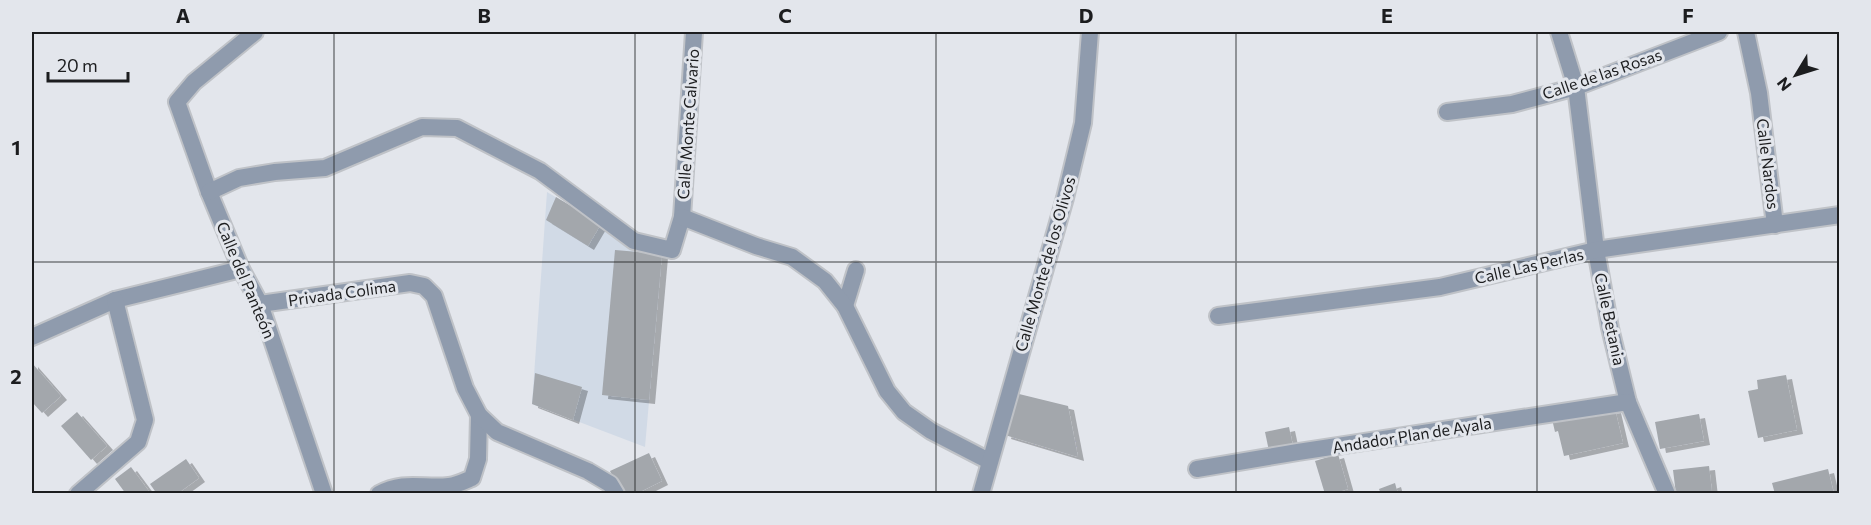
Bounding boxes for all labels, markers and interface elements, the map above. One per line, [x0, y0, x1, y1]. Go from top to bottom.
text: A [176, 3, 190, 27]
text: B [477, 3, 491, 27]
text: C [778, 3, 792, 27]
text: D [1079, 3, 1093, 27]
text: E [1381, 3, 1393, 27]
text: F [1682, 3, 1694, 27]
street label: Calle de las Rosas [1540, 44, 1664, 103]
scale bar [48, 45, 128, 83]
north arrow [1766, 45, 1826, 105]
street label: Calle Monte Calvario [673, 48, 702, 200]
text: 20 m [57, 54, 98, 76]
text: N [1773, 74, 1795, 95]
street label: Calle Nardos [1753, 117, 1783, 210]
text: 1 [11, 135, 21, 159]
street label: Calle Monte de los Olivos [1010, 174, 1079, 354]
street label: Calle del Panteón [213, 219, 280, 341]
street label: Calle Las Perlas [1473, 244, 1585, 287]
street label: Calle Betania [1591, 271, 1630, 367]
street label: Privada Colima [287, 276, 397, 309]
text: 2 [10, 364, 22, 388]
street label: Andador Plan de Ayala [1331, 413, 1493, 456]

